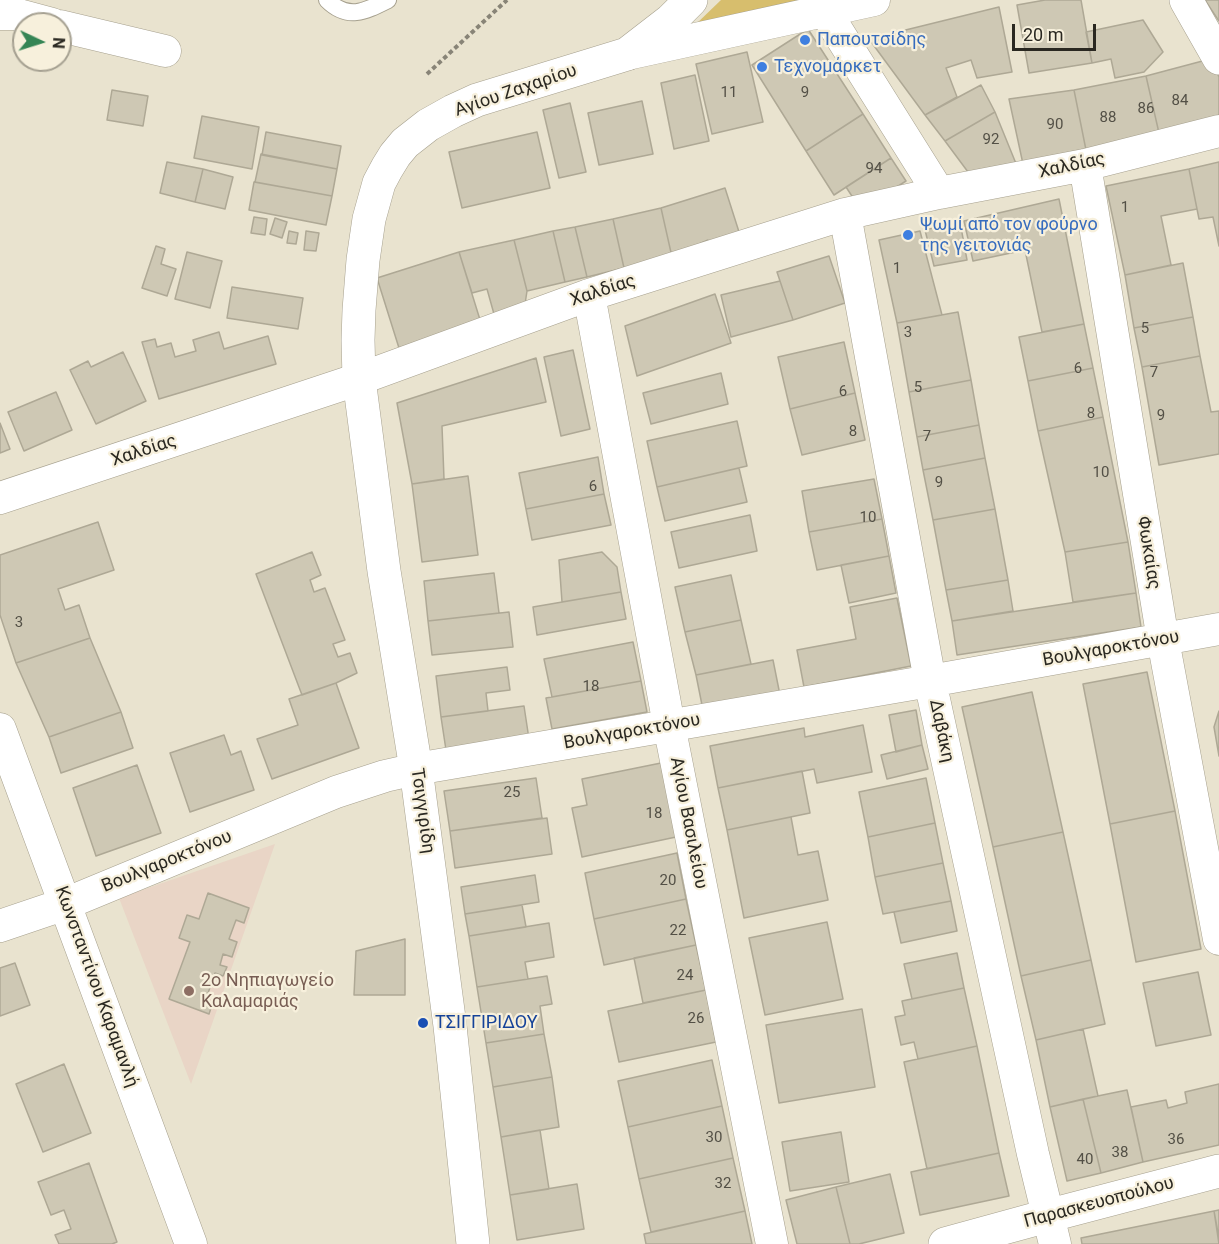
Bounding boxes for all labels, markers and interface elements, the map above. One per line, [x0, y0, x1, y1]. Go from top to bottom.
north arrow [12, 12, 72, 72]
scale bar [1015, 12, 1099, 50]
text: 20 m [1023, 24, 1063, 45]
place label: Παπουτσίδης [817, 29, 926, 51]
marker: Παπουτσίδης [798, 33, 812, 47]
text: N [49, 37, 68, 49]
place label: Τεχνομάρκετ [774, 56, 882, 78]
street label: Αγίου Ζαχαρίου [452, 60, 580, 122]
marker: Τεχνομάρκετ [755, 60, 769, 74]
house number: 11 [721, 84, 737, 102]
house number: 9 [801, 84, 809, 102]
house number: 84 [1172, 92, 1188, 110]
house number: 86 [1138, 100, 1154, 118]
house number: 88 [1100, 109, 1116, 127]
house number: 90 [1047, 116, 1063, 134]
house number: 92 [983, 131, 999, 149]
street label: Χαλδίας [1037, 148, 1107, 184]
house number: 94 [866, 160, 882, 178]
house number: 1 [1121, 199, 1129, 217]
place label: Ψωμί από τον φούρνο της γειτονιάς [920, 214, 1098, 256]
marker: Ψωμί από τον φούρνο της γειτονιάς [901, 228, 915, 242]
house number: 1 [893, 260, 901, 278]
street label: Χαλδίας [568, 270, 638, 312]
house number: 5 [1141, 320, 1149, 338]
house number: 3 [904, 324, 912, 342]
house number: 6 [1074, 360, 1082, 378]
house number: 7 [1150, 364, 1158, 382]
house number: 5 [914, 379, 922, 397]
house number: 6 [839, 383, 847, 401]
house number: 8 [1087, 405, 1095, 423]
house number: 9 [1157, 407, 1165, 425]
house number: 8 [849, 423, 857, 441]
house number: 7 [923, 428, 931, 446]
street label: Χαλδίας [109, 430, 179, 472]
house number: 10 [1093, 464, 1109, 482]
house number: 9 [935, 474, 943, 492]
house number: 6 [589, 478, 597, 496]
house number: 10 [860, 509, 876, 527]
street label: Φωκαίας [1132, 515, 1164, 591]
house number: 3 [15, 614, 23, 632]
street label: Βουλγαροκτόνου [1041, 626, 1181, 672]
house number: 18 [583, 678, 599, 696]
street label: Δαβάκη [924, 697, 958, 765]
street label: Βουλγαροκτόνου [562, 709, 702, 755]
street label: Αγίου Βασιλείου [665, 755, 711, 891]
street label: Τσιγγιρίδη [405, 767, 439, 855]
house number: 25 [504, 784, 520, 802]
house number: 18 [646, 805, 662, 823]
street label: Βουλγαροκτόνου [99, 826, 235, 898]
house number: 20 [660, 872, 676, 890]
street label: Κωνσταντίνου Καραμανλή [50, 884, 142, 1090]
house number: 22 [670, 922, 686, 940]
house number: 24 [677, 967, 693, 985]
place label: 2ο Νηπιαγωγείο Καλαμαριάς [201, 970, 334, 1012]
marker: 2ο Νηπιαγωγείο Καλαμαριάς [182, 984, 196, 998]
house number: 26 [688, 1010, 704, 1028]
place label: ΤΣΙΓΓΙΡΙΔΟΥ [435, 1012, 538, 1034]
marker: ΤΣΙΓΓΙΡΙΔΟΥ [416, 1016, 430, 1030]
house number: 30 [706, 1129, 722, 1147]
house number: 36 [1168, 1131, 1184, 1149]
house number: 38 [1112, 1144, 1128, 1162]
house number: 40 [1077, 1151, 1093, 1169]
street label: Παρασκευοπούλου [1022, 1173, 1176, 1233]
house number: 32 [715, 1175, 731, 1193]

